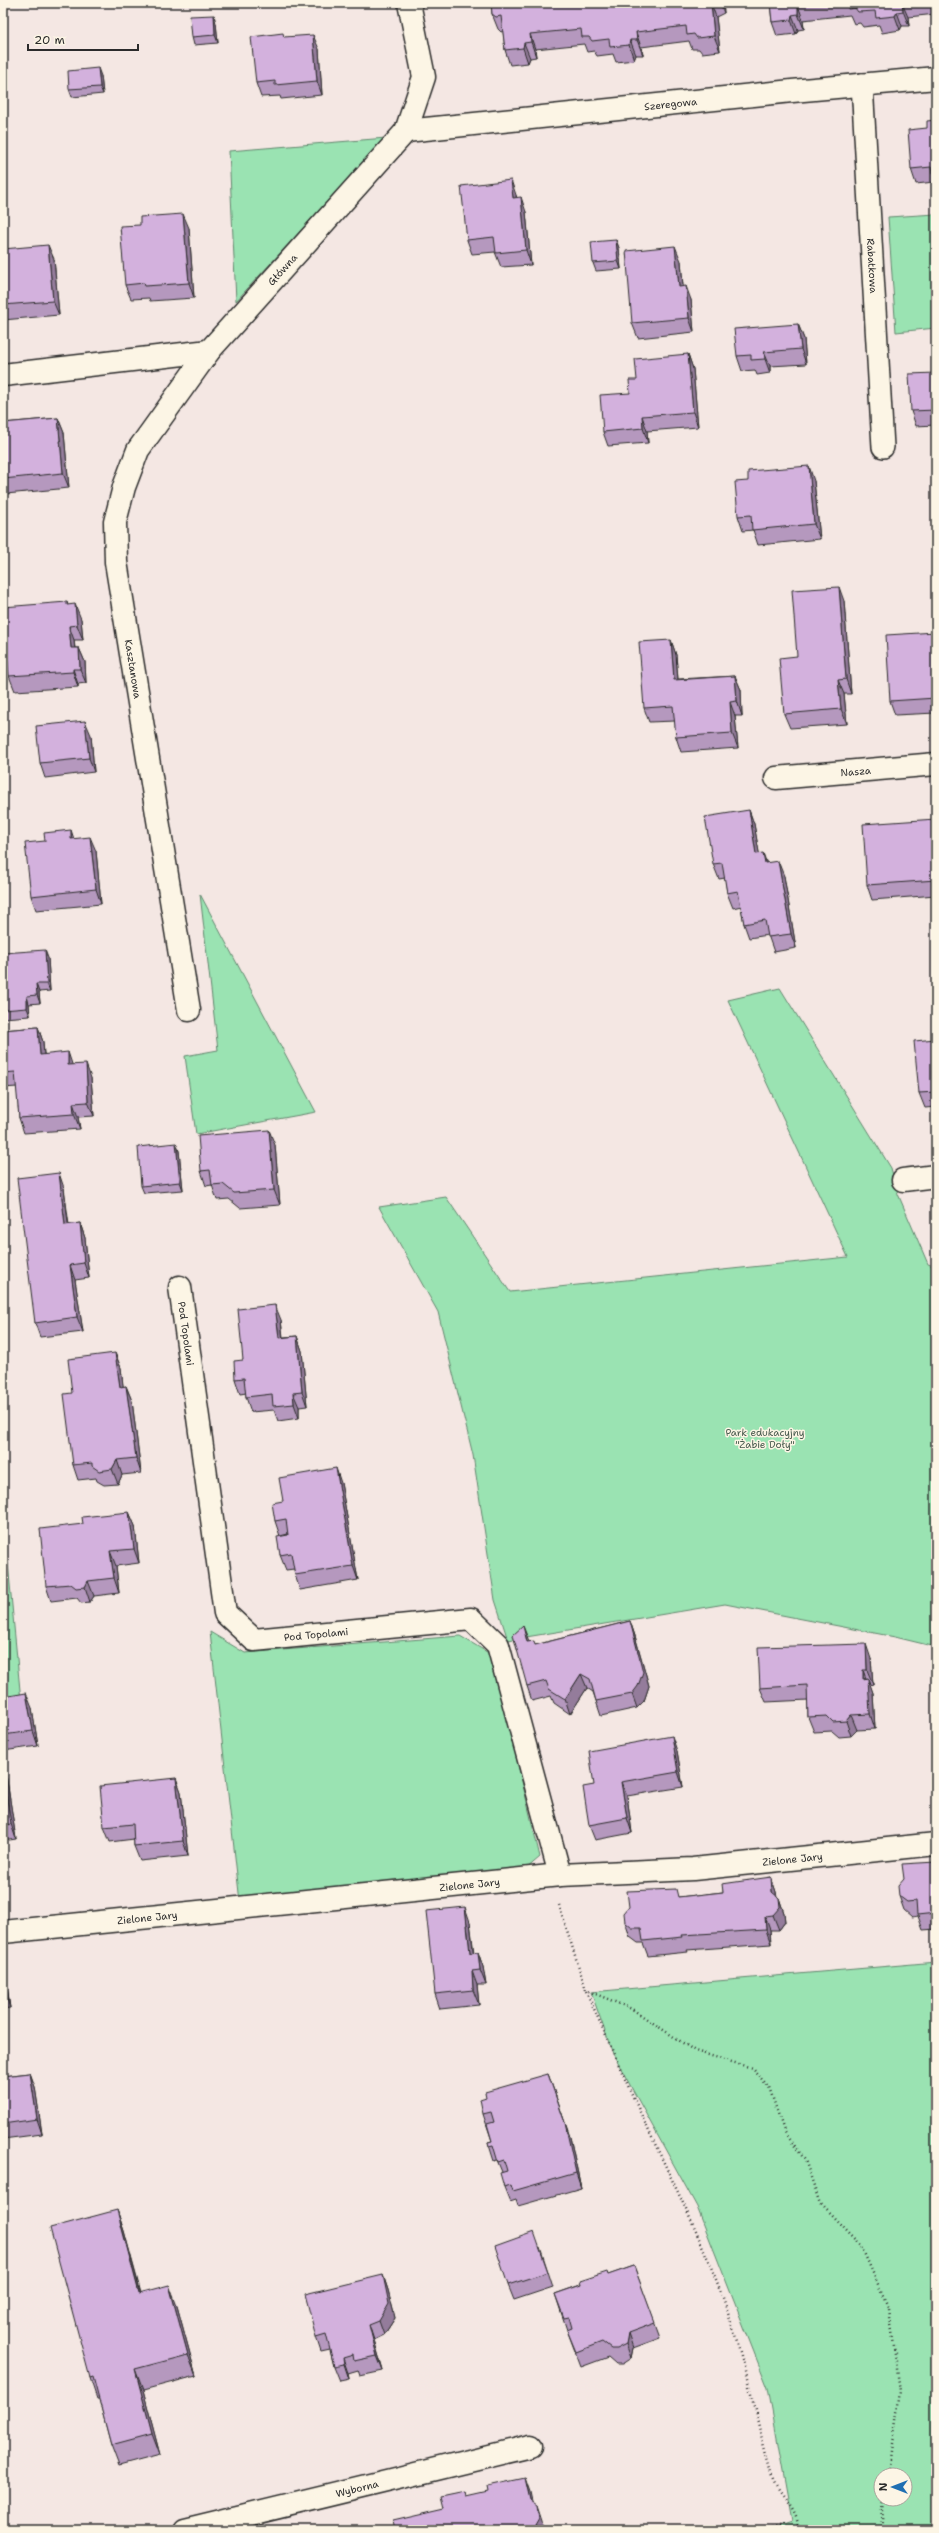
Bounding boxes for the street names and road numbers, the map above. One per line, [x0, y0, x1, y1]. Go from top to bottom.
street label: Szeregowa [644, 94, 698, 113]
street label: Rabatkowa [864, 238, 881, 294]
street label: Główna [264, 250, 300, 288]
street label: Kasztanowa [122, 638, 144, 700]
street label: Nasza [840, 763, 872, 779]
street label: Pod Topolami [176, 1301, 197, 1367]
street label: Pod Topolami [283, 1624, 349, 1644]
street label: Zielone Jary [762, 1849, 823, 1868]
street label: Zielone Jary [439, 1875, 501, 1894]
street label: Zielone Jary [116, 1908, 178, 1927]
street label: Wyborna [334, 2476, 380, 2500]

